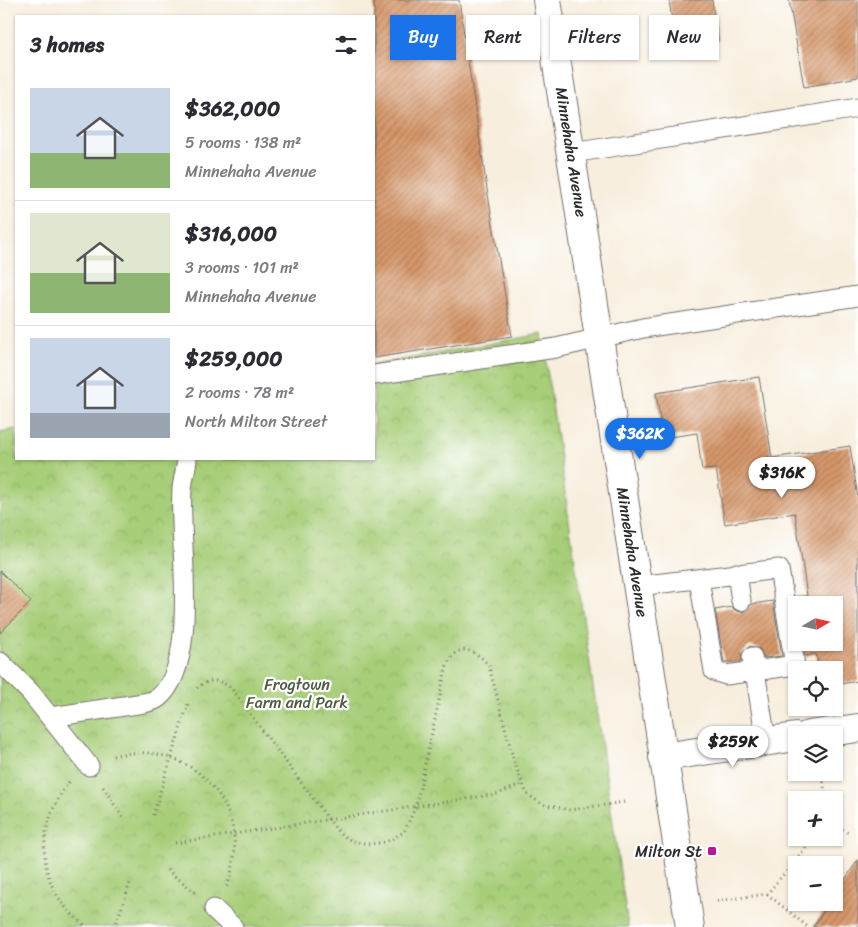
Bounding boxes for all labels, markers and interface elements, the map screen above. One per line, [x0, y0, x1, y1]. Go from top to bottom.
chip: Buy [390, 15, 456, 60]
chip: Rent [466, 15, 540, 60]
chip: Filters [550, 15, 639, 60]
chip: New [649, 15, 719, 60]
text: 3 homes [30, 26, 104, 64]
icon: filters [332, 31, 360, 59]
street label: Minnehaha Avenue [547, 85, 596, 219]
text: $362,000 [185, 90, 280, 128]
icon: home [70, 108, 130, 168]
text: 5 rooms · 138 m² [185, 128, 301, 157]
text: Minnehaha Avenue [185, 157, 317, 186]
text: $316,000 [185, 215, 277, 253]
icon: home [70, 233, 130, 293]
text: 3 rooms · 101 m² [185, 253, 299, 282]
text: Minnehaha Avenue [185, 282, 317, 311]
text: $259,000 [185, 340, 282, 378]
icon: home [70, 358, 130, 418]
text: 2 rooms · 78 m² [185, 378, 294, 407]
text: North Milton Street [185, 407, 327, 436]
pin: $362K [605, 418, 675, 460]
text: $362K [616, 419, 664, 448]
pin: $316K [747, 456, 817, 499]
text: $316K [759, 458, 805, 487]
street label: Minnehaha Avenue [608, 485, 657, 619]
north arrow [788, 596, 842, 651]
map controls [788, 596, 843, 911]
button: locate [788, 661, 843, 716]
park label: Frogtown Farm and Park [246, 670, 348, 717]
pin: $259K [698, 726, 768, 768]
button: layers [788, 726, 843, 781]
text: $259K [708, 727, 758, 756]
button: + [788, 791, 843, 846]
place label: Milton St [635, 837, 702, 866]
marker: Milton St [706, 845, 718, 857]
button: − [788, 856, 843, 911]

